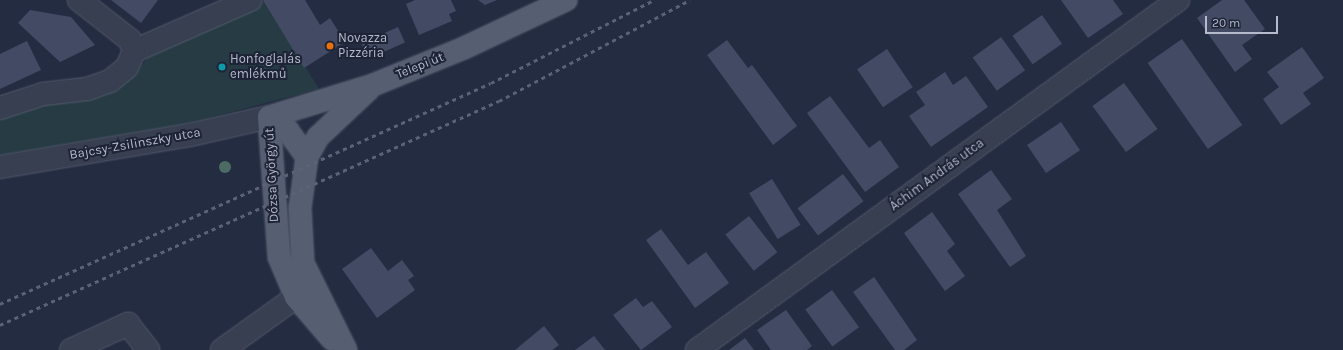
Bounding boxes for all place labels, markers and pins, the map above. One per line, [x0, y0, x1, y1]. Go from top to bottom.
place label: Novazza Pizzéria [338, 31, 387, 62]
marker: Novazza Pizzéria [325, 41, 335, 51]
place label: Honfoglalás emlékmű [230, 52, 301, 83]
marker: Honfoglalás emlékmű [217, 62, 227, 72]

